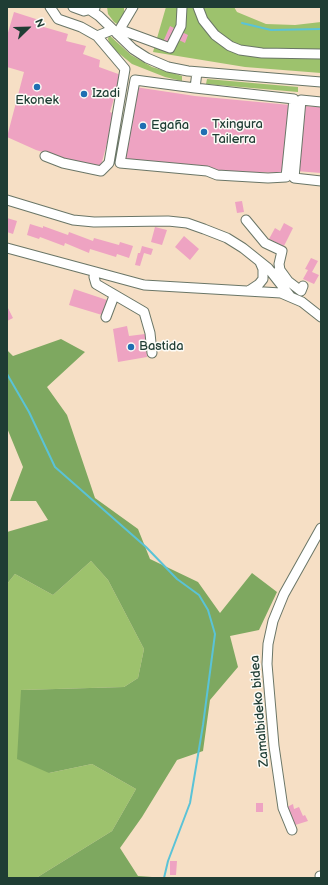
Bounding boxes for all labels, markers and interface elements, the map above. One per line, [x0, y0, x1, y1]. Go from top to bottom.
north arrow [8, 8, 48, 48]
text: N [32, 17, 47, 29]
marker: Ekonek [32, 82, 42, 92]
place label: Izadi [92, 86, 120, 102]
marker: Izadi [79, 89, 89, 99]
place label: Ekonek [15, 93, 59, 109]
place label: Txingura Tailerra [212, 117, 263, 148]
place label: Egaña [151, 118, 189, 134]
marker: Egaña [138, 121, 148, 131]
marker: Txingura Tailerra [199, 127, 209, 137]
place label: Bastida [139, 339, 184, 355]
marker: Bastida [126, 342, 136, 352]
street label: Zamalbideko bidea [247, 655, 273, 767]

